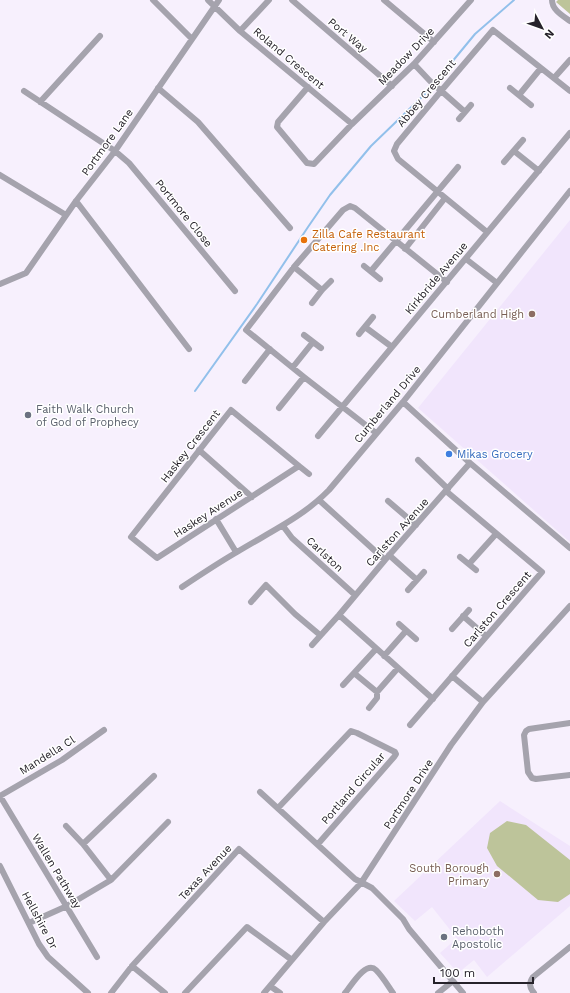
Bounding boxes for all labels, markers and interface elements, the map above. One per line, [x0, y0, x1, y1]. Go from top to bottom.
north arrow [522, 8, 562, 48]
street label: Port Way [325, 15, 370, 56]
street label: Roland Crescent [251, 25, 327, 92]
street label: Meadow Drive [376, 25, 437, 88]
text: N [542, 27, 557, 42]
street label: Abbey Crescent [394, 57, 459, 130]
street label: Portmore Lane [79, 106, 136, 178]
street label: Portmore Close [152, 177, 215, 250]
place label: Zilla Cafe Restaurant Catering .Inc [312, 228, 425, 254]
marker: Zilla Cafe Restaurant Catering .Inc [299, 235, 309, 245]
street label: Kirkbride Avenue [402, 239, 470, 317]
place label: Cumberland High [431, 308, 524, 321]
marker: Cumberland High [527, 309, 537, 319]
street label: Cumberland Drive [351, 363, 424, 446]
place label: Faith Walk Church of God of Prophecy [36, 403, 139, 429]
street label: Haskey Crescent [158, 407, 223, 485]
marker: Faith Walk Church of God of Prophecy [23, 410, 33, 420]
place label: Mikas Grocery [457, 448, 533, 461]
marker: Mikas Grocery [444, 449, 454, 459]
street label: Haskey Avenue [171, 486, 245, 541]
street label: Carlston Avenue [363, 495, 432, 569]
street label: Carlston [304, 534, 346, 575]
street label: Carlston Crescent [461, 568, 534, 650]
street label: Mandella Cl [17, 733, 78, 778]
street label: Portland Circular [319, 749, 388, 827]
street label: Portmore Drive [381, 757, 436, 832]
street label: Wallen Pathway [29, 832, 84, 911]
street label: Texas Avenue [176, 842, 235, 903]
place label: South Borough Primary [409, 862, 489, 888]
marker: South Borough Primary [492, 869, 502, 879]
street label: Hellshire Dr [19, 889, 60, 952]
place label: Rehoboth Apostolic [452, 925, 504, 951]
marker: Rehoboth Apostolic [439, 932, 449, 942]
scale bar [434, 959, 533, 985]
text: 100 m [440, 966, 475, 980]

